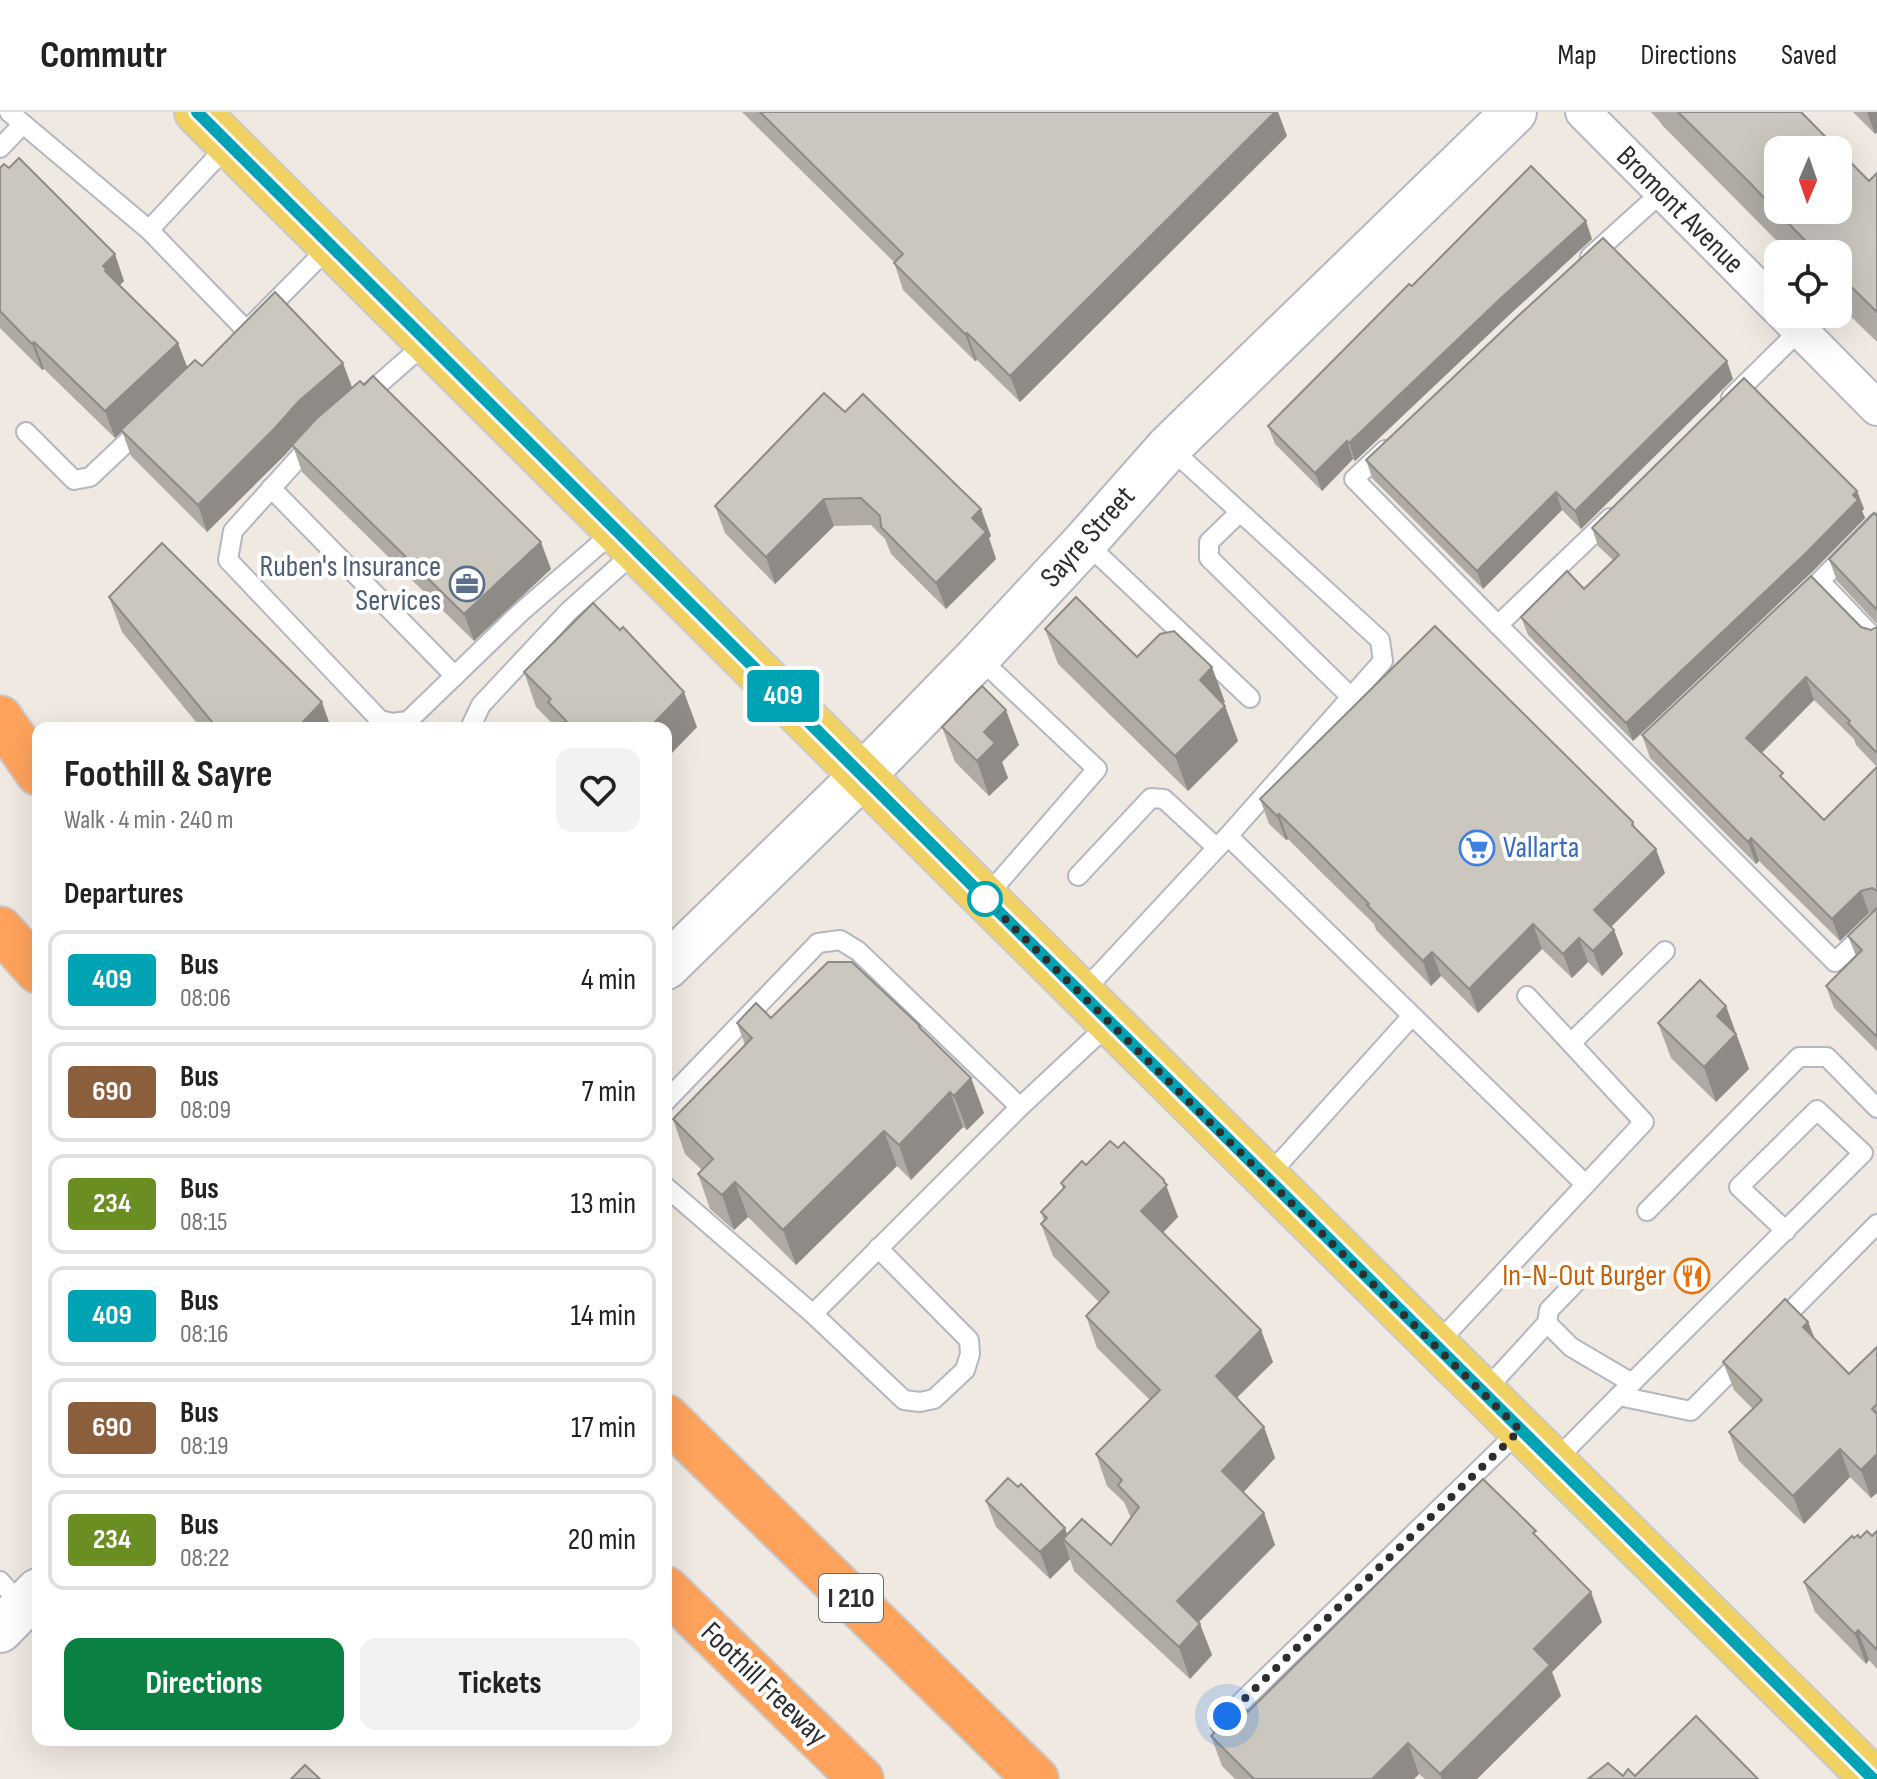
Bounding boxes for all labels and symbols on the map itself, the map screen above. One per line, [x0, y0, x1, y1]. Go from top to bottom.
north arrow [1764, 136, 1852, 224]
street label: Bromont Avenue [1609, 139, 1751, 281]
street label: Sayre Street [1033, 479, 1143, 595]
place label: Ruben's Insurance Services [259, 549, 441, 619]
office icon: Ruben's Insurance Services [448, 565, 486, 603]
line badge: 409 [737, 670, 829, 722]
supermarket icon: Vallarta [1458, 829, 1496, 867]
place label: Vallarta [1503, 830, 1579, 866]
unlabelled marker [968, 882, 1002, 916]
restaurant icon: In-N-Out Burger [1673, 1257, 1711, 1295]
place label: In-N-Out Burger [1502, 1258, 1666, 1294]
road number: I 210 [819, 1574, 883, 1622]
street label: Foothill Freeway [693, 1615, 835, 1754]
your location [1207, 1696, 1247, 1736]

